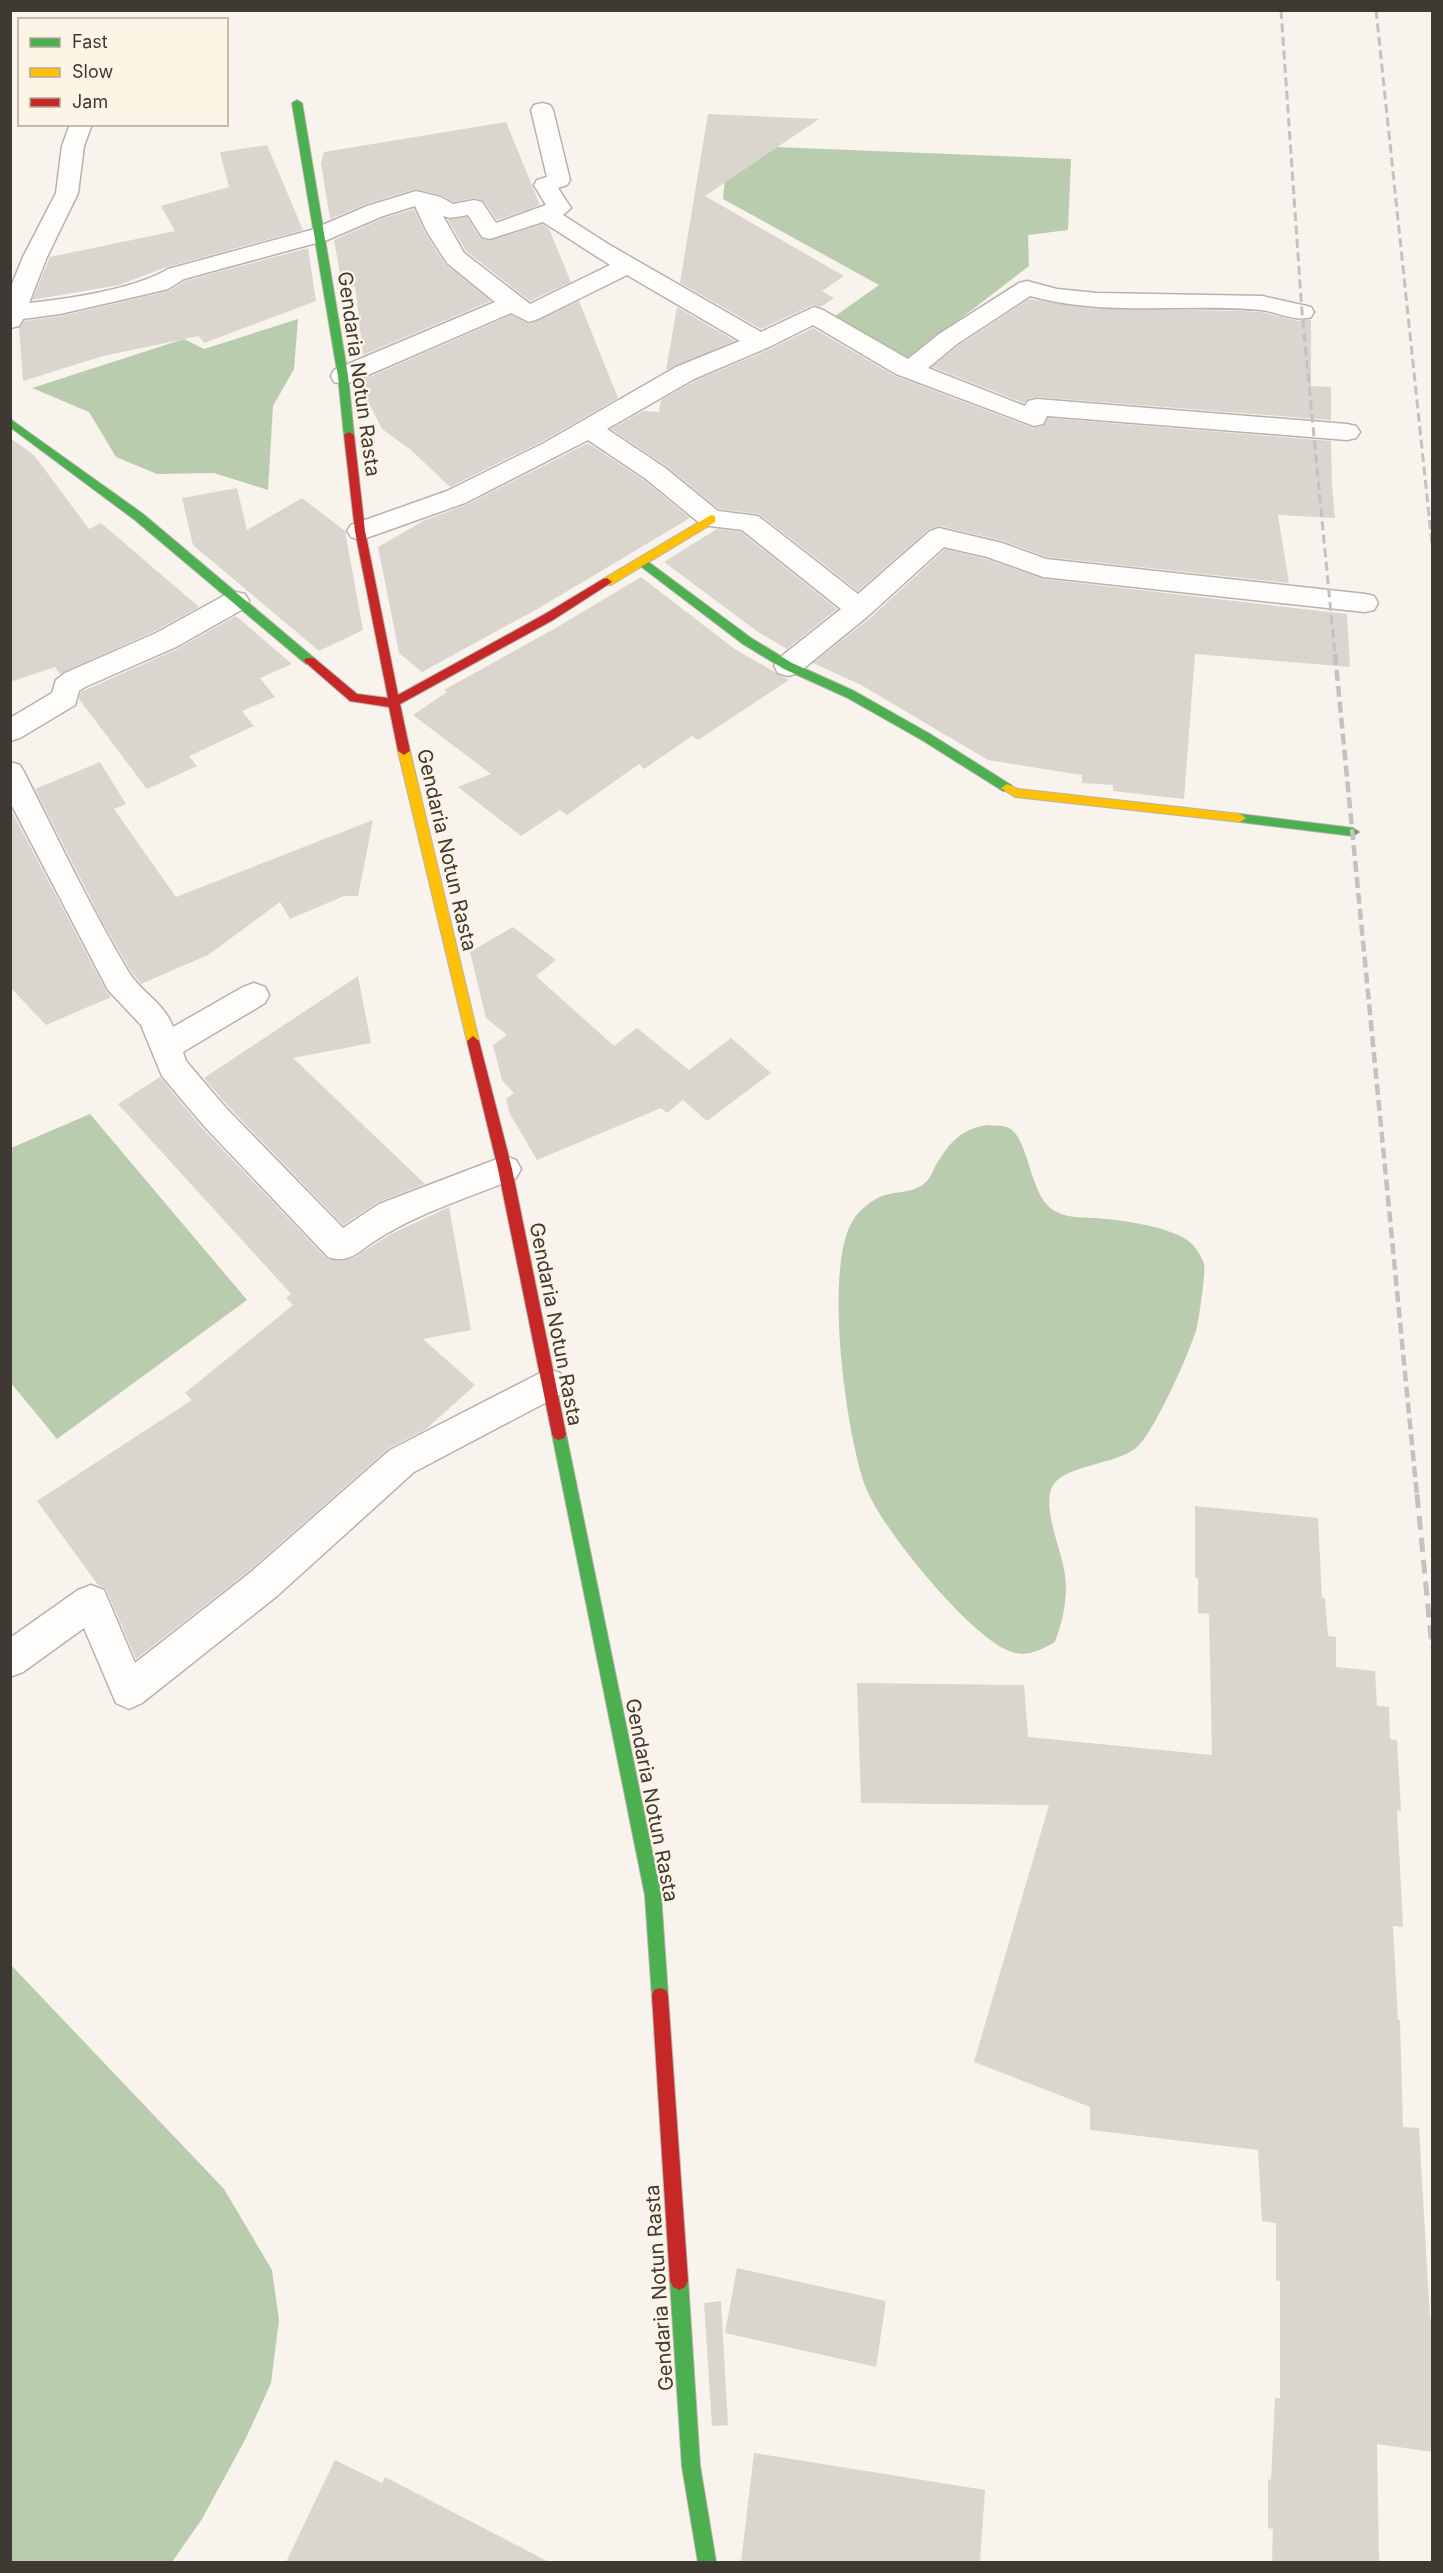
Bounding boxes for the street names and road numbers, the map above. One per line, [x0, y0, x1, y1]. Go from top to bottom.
street label: Gendaria Notun Rasta [333, 270, 385, 478]
street label: Gendaria Notun Rasta [412, 747, 482, 953]
street label: Gendaria Notun Rasta [524, 1220, 588, 1428]
street label: Gendaria Notun Rasta [620, 1696, 684, 1904]
street label: Gendaria Notun Rasta [640, 2184, 678, 2392]

